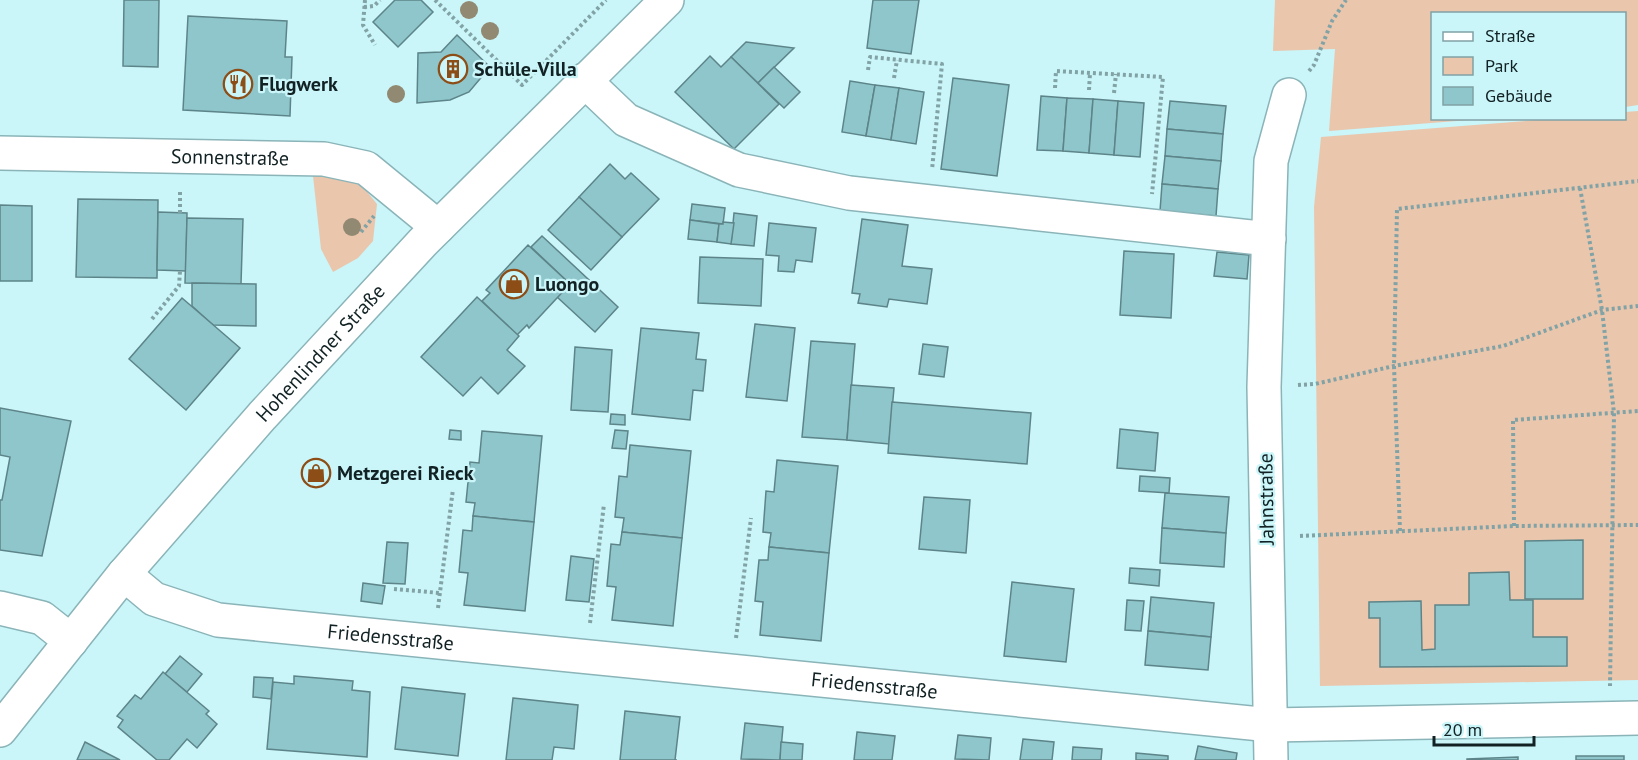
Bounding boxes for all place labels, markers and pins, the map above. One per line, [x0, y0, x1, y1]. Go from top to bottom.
building icon: Schüle-Villa [437, 53, 469, 85]
place label: Schüle-Villa [474, 56, 577, 82]
restaurant icon: Flugwerk [222, 68, 254, 100]
place label: Flugwerk [259, 71, 338, 97]
shop icon: Luongo [498, 268, 530, 300]
place label: Luongo [535, 271, 599, 297]
shop icon: Metzgerei Rieck [300, 457, 332, 489]
place label: Metzgerei Rieck [337, 460, 474, 486]

